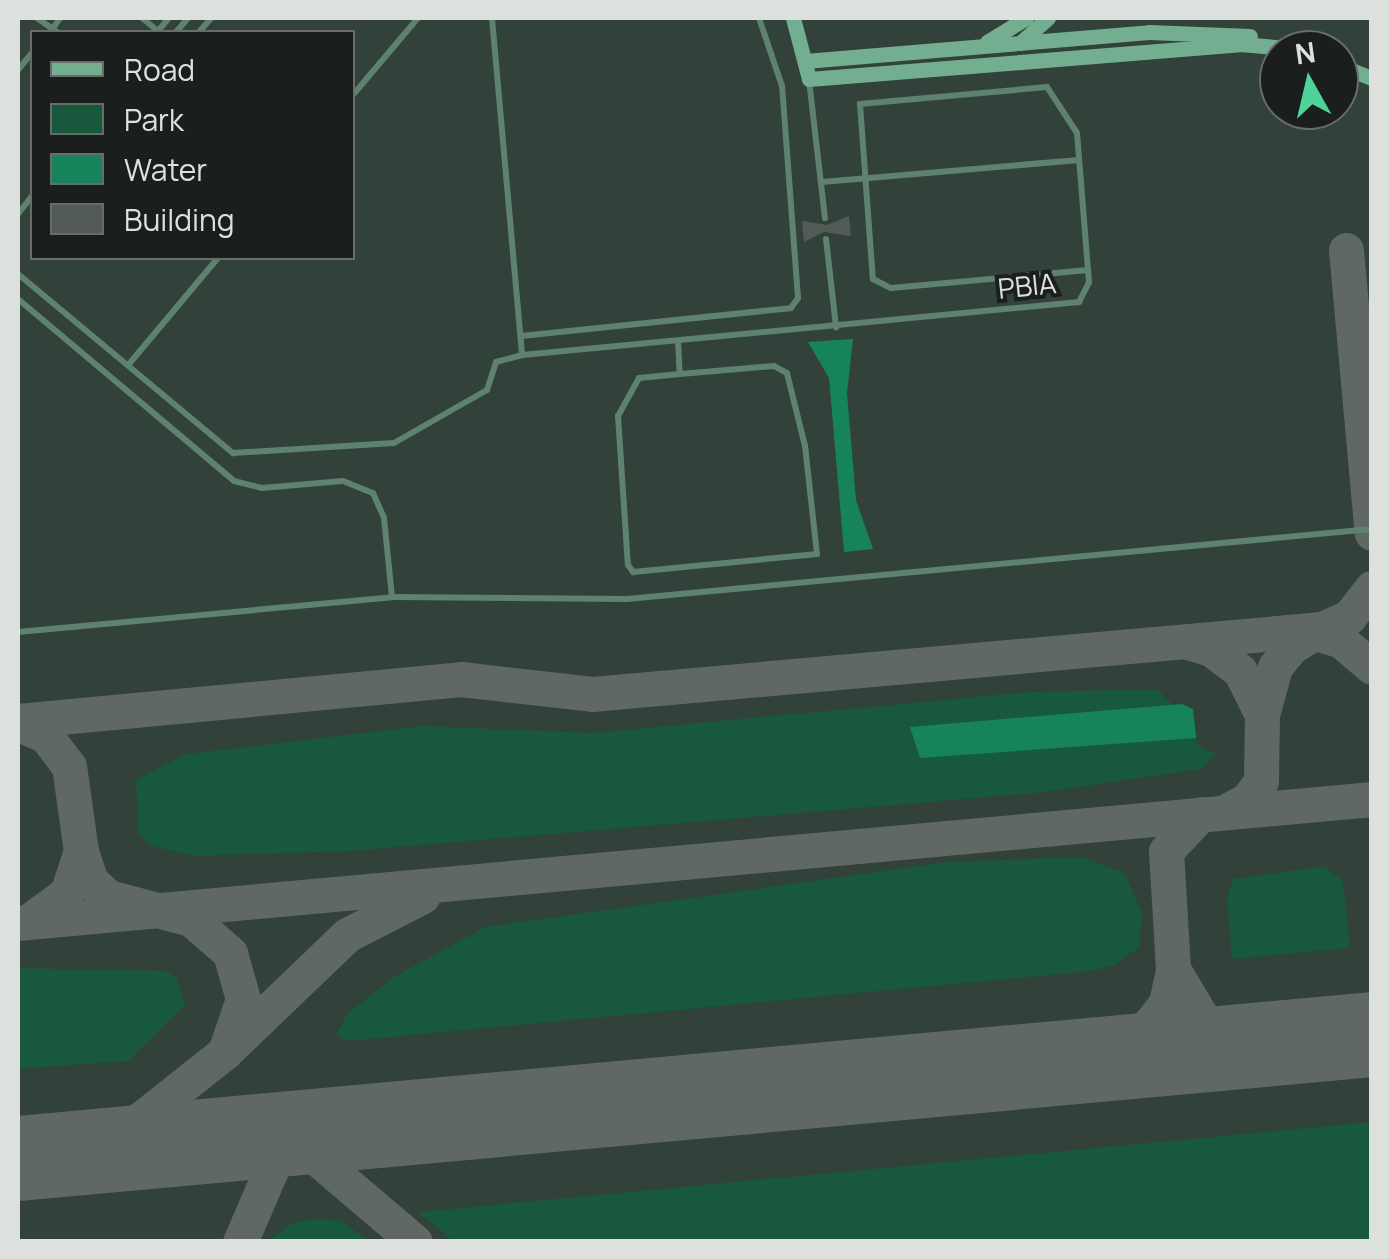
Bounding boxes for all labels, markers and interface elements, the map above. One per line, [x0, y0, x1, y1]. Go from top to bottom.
legend [30, 30, 355, 260]
north arrow [1259, 30, 1359, 130]
text: N [1292, 32, 1318, 72]
text: Road [124, 49, 195, 90]
text: Park [124, 99, 184, 140]
text: Water [124, 149, 207, 190]
text: Building [124, 199, 235, 240]
street label: PBIA [996, 265, 1058, 305]

